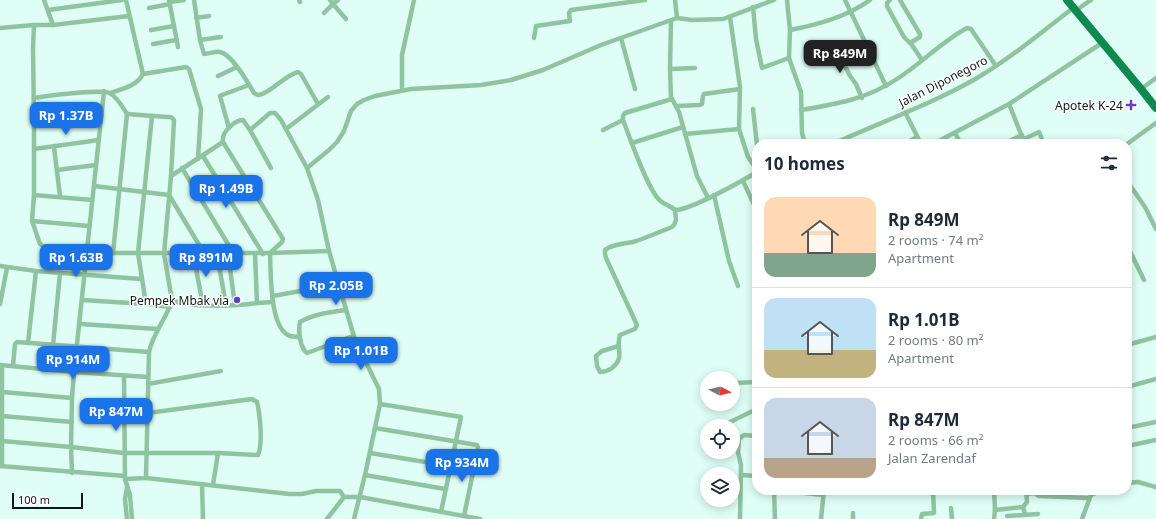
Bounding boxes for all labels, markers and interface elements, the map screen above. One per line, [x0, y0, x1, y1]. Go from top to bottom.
pin: Rp 849M [803, 40, 877, 74]
text: Rp 849M [813, 44, 867, 62]
street label: Jalan Diponegoro [895, 51, 990, 111]
place label: Apotek K-24 [1055, 97, 1123, 114]
marker: Apotek K-24 [1126, 100, 1136, 110]
pin: Rp 1.37B [25, 102, 107, 136]
text: Rp 1.37B [39, 106, 93, 124]
text: 10 homes [764, 152, 845, 175]
icon: filters [1098, 152, 1120, 174]
pin: Rp 1.49B [185, 175, 267, 209]
text: Rp 1.49B [199, 179, 253, 197]
text: Rp 849M [888, 208, 960, 231]
icon: home [796, 213, 844, 261]
text: 2 rooms · 74 m² [888, 231, 983, 249]
pin: Rp 1.63B [35, 244, 117, 278]
pin: Rp 891M [169, 244, 243, 278]
text: Rp 1.63B [49, 248, 103, 266]
text: Rp 891M [179, 248, 233, 266]
text: Apartment [888, 249, 954, 267]
pin: Rp 2.05B [295, 272, 377, 306]
text: Rp 2.05B [309, 276, 363, 294]
place label: Pempek Mbak via [130, 292, 229, 309]
marker: Pempek Mbak via [232, 295, 242, 305]
text: Rp 1.01B [888, 308, 960, 331]
icon: home [796, 314, 844, 362]
text: 2 rooms · 80 m² [888, 331, 983, 349]
pin: Rp 1.01B [320, 337, 402, 371]
text: Rp 1.01B [334, 341, 388, 359]
pin: Rp 914M [36, 346, 110, 380]
text: Apartment [888, 349, 954, 367]
text: Rp 914M [46, 350, 100, 368]
north arrow [700, 371, 740, 411]
map controls [700, 371, 740, 507]
pin: Rp 847M [79, 398, 153, 432]
text: Rp 847M [89, 402, 143, 420]
text: Rp 847M [888, 408, 960, 431]
icon: home [796, 414, 844, 462]
button: locate [700, 419, 740, 459]
text: 2 rooms · 66 m² [888, 431, 983, 449]
pin: Rp 934M [425, 449, 499, 483]
text: Jalan Zarendaf [888, 449, 976, 467]
text: Rp 934M [435, 453, 489, 471]
button: layers [700, 467, 740, 507]
scale bar [12, 491, 83, 510]
text: 100 m [18, 492, 50, 507]

